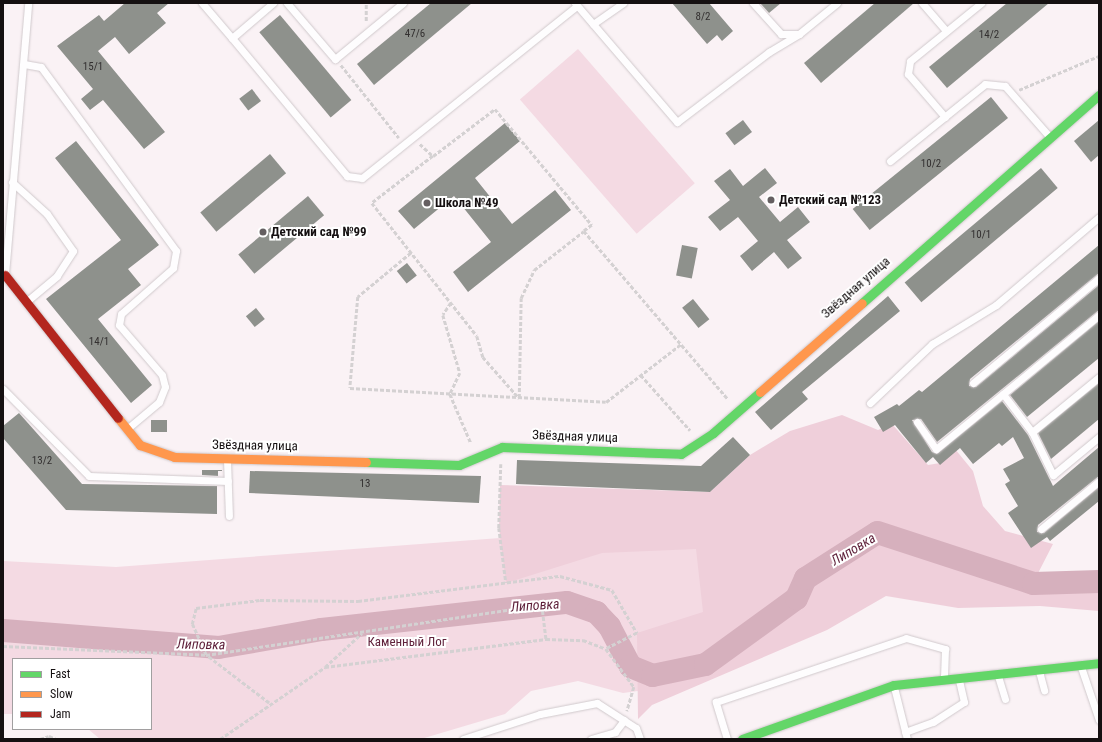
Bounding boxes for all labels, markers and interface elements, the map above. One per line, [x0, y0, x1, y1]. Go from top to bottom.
house number: 8/2 [696, 10, 710, 24]
house number: 47/6 [405, 27, 425, 41]
house number: 14/2 [979, 28, 999, 42]
house number: 15/1 [83, 60, 103, 74]
house number: 10/2 [921, 157, 941, 171]
place label: Детский сад №123 [779, 192, 881, 208]
place label: Школа №49 [435, 195, 498, 211]
marker: Детский сад №123 [766, 195, 776, 205]
marker: Школа №49 [422, 198, 432, 208]
place label: Детский сад №99 [271, 224, 367, 240]
marker: Детский сад №99 [258, 227, 268, 237]
house number: 10/1 [971, 228, 991, 242]
street label: Звёздная улица [819, 254, 893, 322]
house number: 14/1 [89, 335, 109, 349]
street label: Звёздная улица [532, 428, 618, 446]
street label: Звёздная улица [212, 437, 298, 455]
house number: 13/2 [32, 454, 52, 468]
house number: 13 [360, 477, 370, 491]
water label: Липовка [828, 529, 878, 569]
water label: Липовка [510, 595, 560, 615]
park label: Каменный Лог [367, 634, 447, 650]
water label: Липовка [176, 635, 226, 653]
legend [12, 658, 152, 730]
text: Fast [50, 667, 70, 681]
text: Slow [50, 687, 73, 701]
text: Jam [50, 707, 71, 721]

